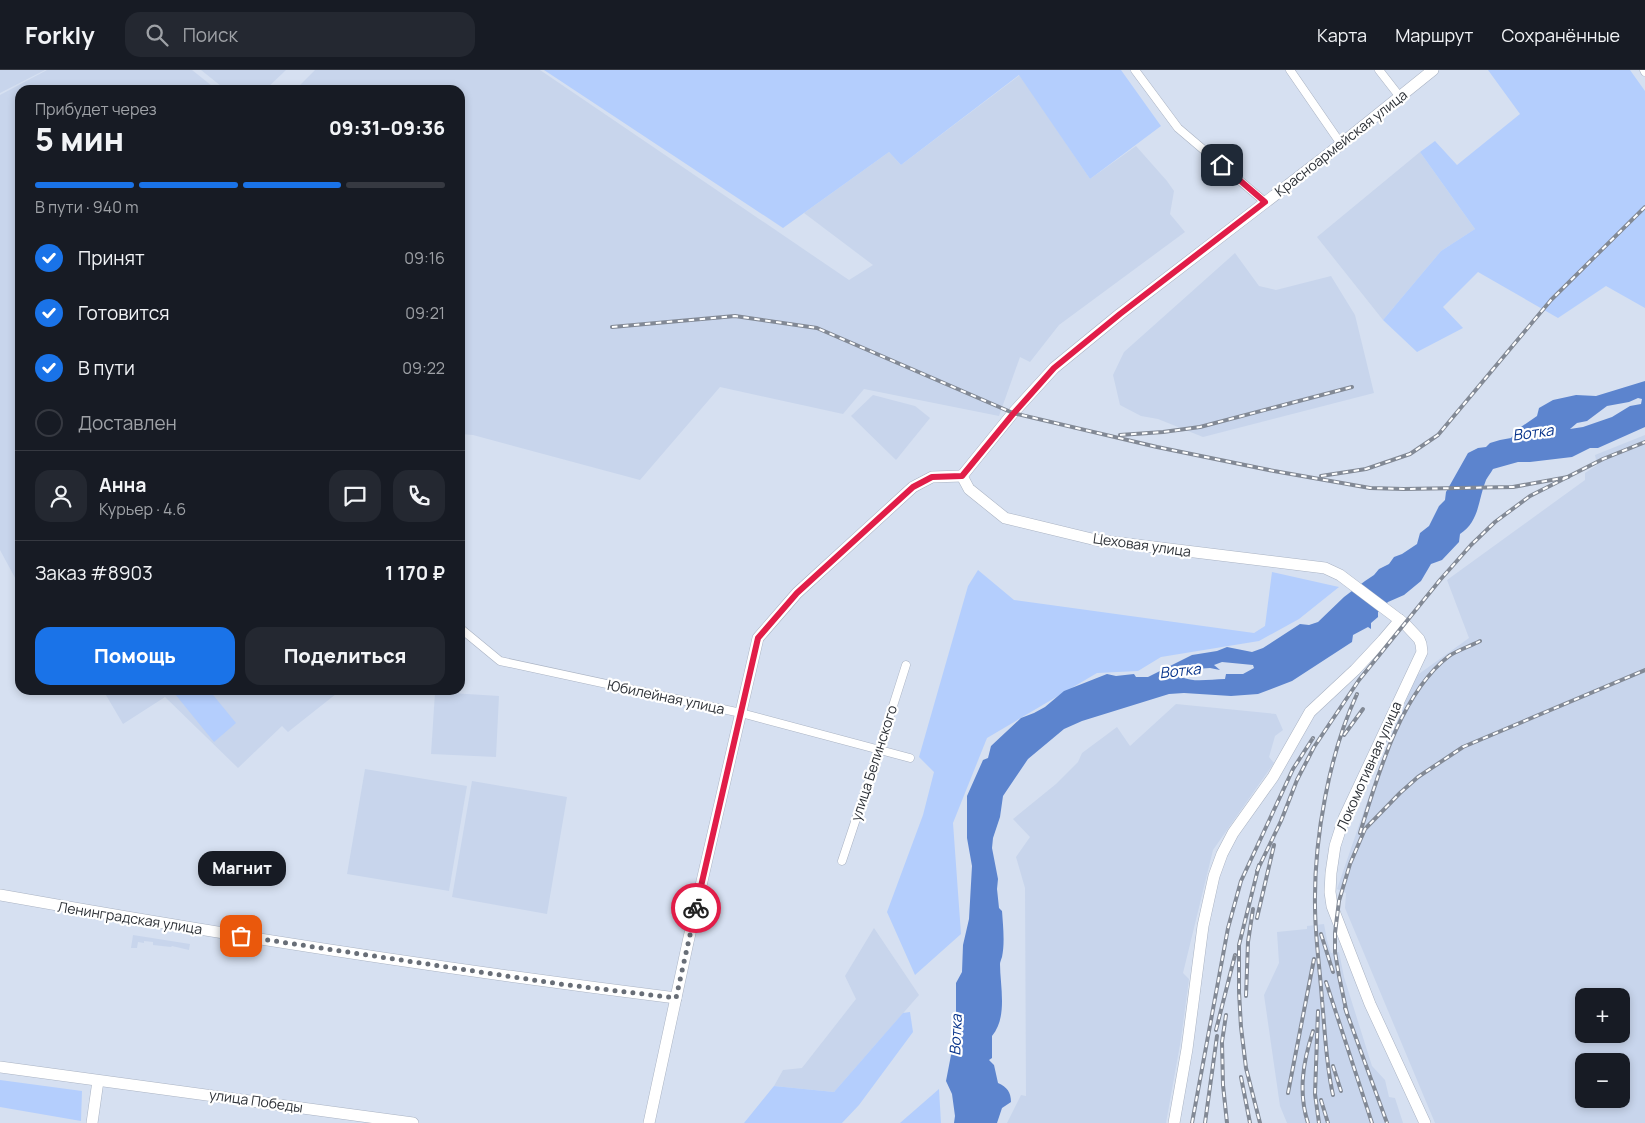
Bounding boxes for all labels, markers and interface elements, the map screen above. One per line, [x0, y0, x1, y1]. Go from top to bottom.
search box [125, 12, 475, 57]
text: Forkly [25, 18, 95, 51]
icon: search [143, 21, 171, 49]
text: Поиск [183, 22, 238, 48]
text: Карта [1317, 23, 1367, 47]
text: Маршрут [1395, 23, 1473, 47]
text: Сохранённые [1501, 23, 1620, 47]
street label: Красноармейская улица [1271, 85, 1411, 200]
text: Прибудет через [35, 98, 157, 120]
text: 09:31–09:36 [329, 115, 445, 141]
text: 5 мин [35, 117, 124, 161]
pin [1201, 144, 1243, 186]
icon: home [1208, 151, 1236, 179]
text: В пути · 940 m [35, 196, 139, 218]
icon: check [35, 244, 63, 272]
text: Принят [78, 245, 145, 271]
text: 09:16 [404, 247, 445, 269]
icon: check [35, 299, 63, 327]
text: Готовится [78, 300, 170, 326]
text: 09:21 [405, 302, 445, 324]
icon: check [35, 354, 63, 382]
text: В пути [78, 355, 135, 381]
text: 09:22 [402, 357, 445, 379]
text: Доставлен [78, 410, 177, 436]
water label: Вотка [1511, 419, 1555, 446]
button: person [35, 470, 87, 522]
button: chat [329, 470, 381, 522]
button: phone [393, 470, 445, 522]
text: Анна [99, 472, 146, 498]
text: Курьер · 4.6 [99, 498, 186, 520]
street label: Цеховая улица [1092, 528, 1192, 561]
text: Заказ #8903 [35, 560, 153, 586]
text: 1 170 ₽ [385, 560, 445, 586]
button: Помощь [35, 627, 235, 685]
button: Поделиться [245, 627, 445, 685]
water label: Вотка [1158, 658, 1202, 683]
street label: Юбилейная улица [606, 675, 726, 718]
street label: Локомотивная улица [1331, 698, 1406, 833]
street label: улица Белинского [846, 702, 901, 823]
callout: Магнит [197, 851, 285, 886]
text: Магнит [212, 857, 272, 879]
courier [671, 883, 721, 933]
icon: bike [682, 894, 710, 922]
street label: Ленинградская улица [56, 897, 204, 938]
pin [220, 915, 262, 957]
icon: bag [227, 922, 255, 950]
map controls [1575, 988, 1630, 1108]
button: + [1575, 988, 1630, 1043]
water label: Вотка [944, 1013, 967, 1056]
button: − [1575, 1053, 1630, 1108]
street label: улица Победы [208, 1085, 304, 1116]

